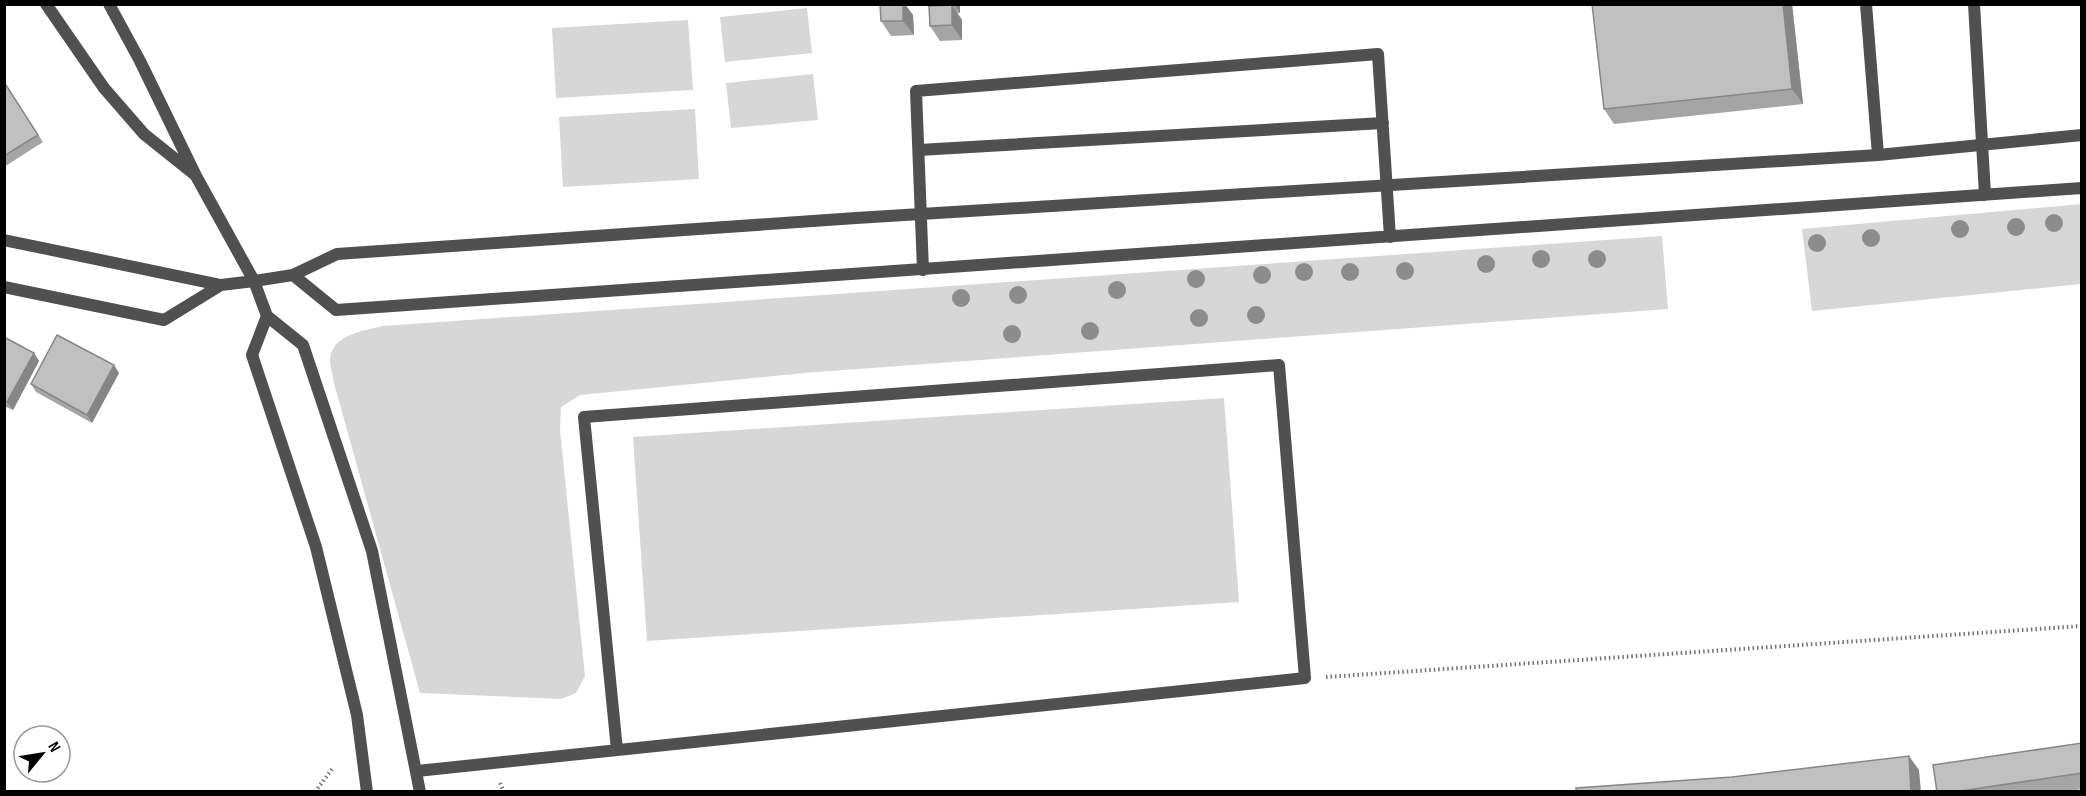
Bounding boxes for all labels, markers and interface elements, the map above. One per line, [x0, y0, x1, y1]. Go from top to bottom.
north arrow [12, 724, 72, 784]
text: N [43, 739, 64, 756]

